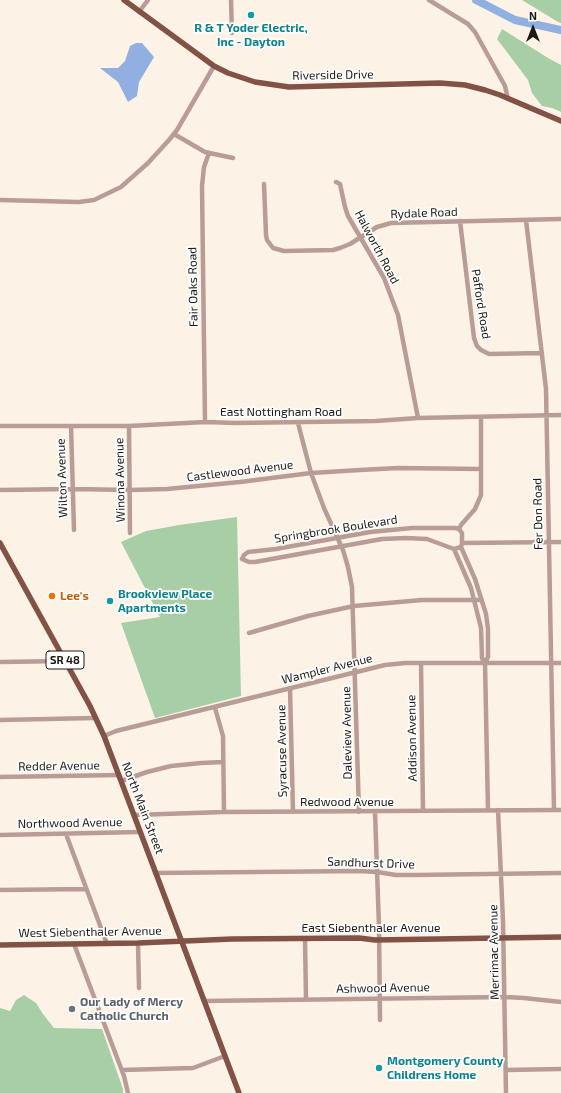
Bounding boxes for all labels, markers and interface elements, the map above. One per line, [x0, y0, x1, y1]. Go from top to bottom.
north arrow [513, 8, 553, 48]
text: N [529, 9, 537, 22]
marker: R & T Yoder Electric, Inc - Dayton [246, 10, 256, 20]
place label: R & T Yoder Electric, Inc - Dayton [194, 21, 308, 49]
street label: Riverside Drive [292, 67, 374, 83]
street label: Rydale Road [390, 205, 458, 221]
street label: Halworth Road [352, 208, 402, 286]
street label: Fair Oaks Road [185, 247, 201, 327]
street label: Pafford Road [468, 268, 494, 340]
street label: East Nottingham Road [220, 405, 342, 419]
street label: Wilton Avenue [53, 438, 71, 518]
street label: Winona Avenue [112, 438, 128, 522]
street label: Castlewood Avenue [186, 457, 294, 485]
street label: Fer Don Road [530, 478, 546, 550]
street label: Springbrook Boulevard [273, 512, 399, 546]
place label: Brookview Place Apartments [118, 587, 212, 615]
place label: Lee's [60, 589, 89, 603]
marker: Lee's [47, 591, 57, 601]
marker: Brookview Place Apartments [105, 596, 115, 606]
road number: SR 48 [46, 651, 84, 669]
street label: Wampler Avenue [280, 651, 374, 687]
street label: Daleview Avenue [339, 686, 355, 780]
street label: Addison Avenue [404, 694, 420, 782]
street label: Syracuse Avenue [274, 705, 290, 797]
street label: Redder Avenue [18, 758, 100, 774]
street label: North Main Street [119, 760, 167, 856]
street label: Redwood Avenue [300, 795, 394, 809]
street label: Northwood Avenue [17, 815, 123, 831]
street label: Sandhurst Drive [327, 854, 415, 872]
street label: Merrimac Avenue [486, 904, 502, 1000]
street label: East Siebenthaler Avenue [302, 921, 440, 935]
street label: West Siebenthaler Avenue [18, 924, 162, 940]
street label: Ashwood Avenue [336, 980, 430, 996]
place label: Our Lady of Mercy Catholic Church [80, 995, 183, 1023]
marker: Our Lady of Mercy Catholic Church [67, 1004, 77, 1014]
place label: Montgomery County Childrens Home [387, 1054, 503, 1082]
marker: Montgomery County Childrens Home [374, 1063, 384, 1073]

